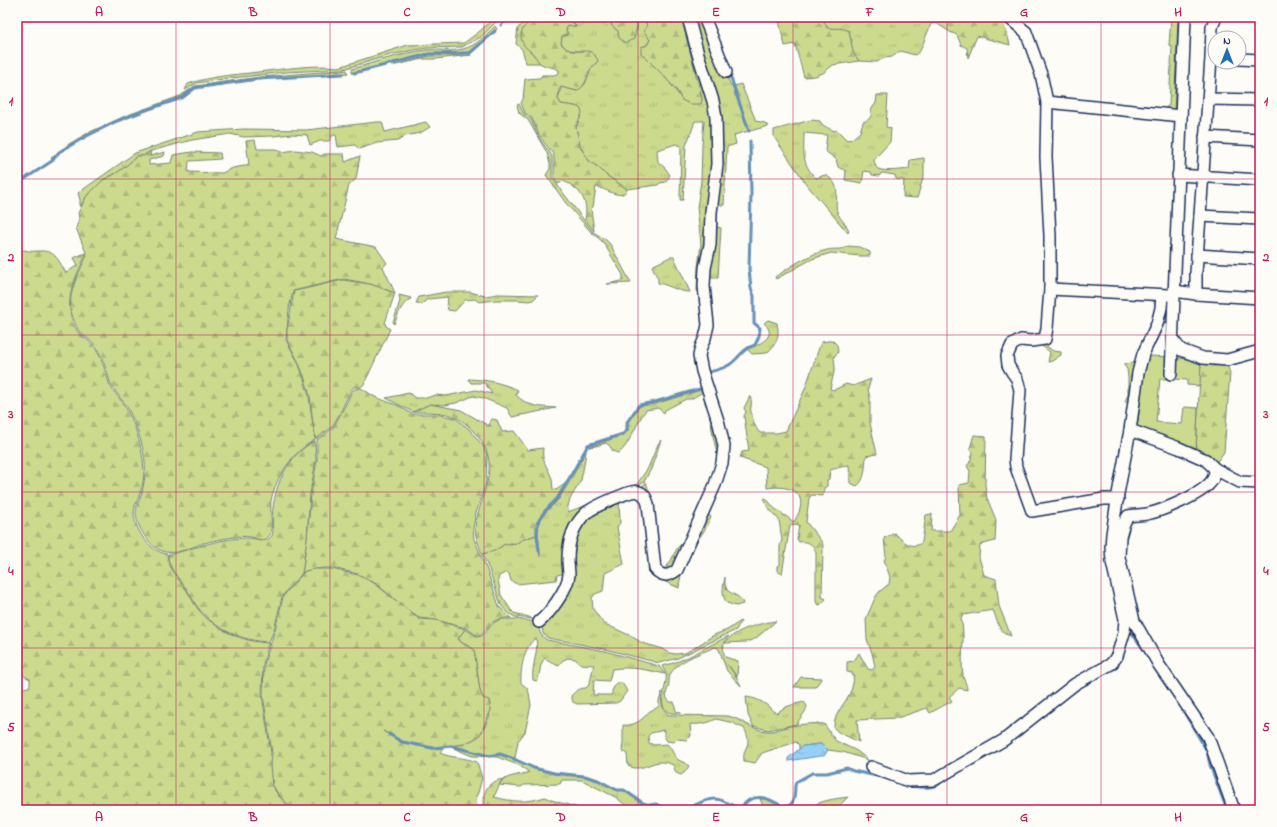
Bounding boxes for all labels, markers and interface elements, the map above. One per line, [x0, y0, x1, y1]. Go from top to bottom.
text: A [95, 3, 103, 22]
text: B [248, 3, 258, 22]
text: C [403, 3, 411, 22]
text: D [555, 3, 566, 22]
text: E [712, 3, 720, 22]
text: F [865, 3, 875, 22]
text: G [1020, 3, 1028, 22]
text: H [1174, 3, 1182, 22]
north arrow [1207, 30, 1247, 70]
text: N [1223, 33, 1231, 49]
text: 1 [9, 92, 14, 111]
text: 1 [1264, 92, 1269, 111]
text: 2 [7, 248, 15, 267]
text: 2 [1262, 248, 1270, 267]
text: 3 [7, 405, 14, 424]
text: 3 [1262, 405, 1269, 424]
text: 4 [7, 562, 14, 581]
text: 4 [1262, 562, 1269, 581]
text: 5 [7, 718, 15, 737]
text: 5 [1262, 718, 1270, 737]
text: A [95, 808, 103, 827]
text: B [248, 808, 258, 827]
text: C [403, 808, 411, 827]
text: D [555, 808, 566, 827]
text: E [712, 808, 720, 827]
text: F [865, 808, 875, 827]
text: G [1020, 808, 1028, 827]
text: H [1174, 808, 1182, 827]

